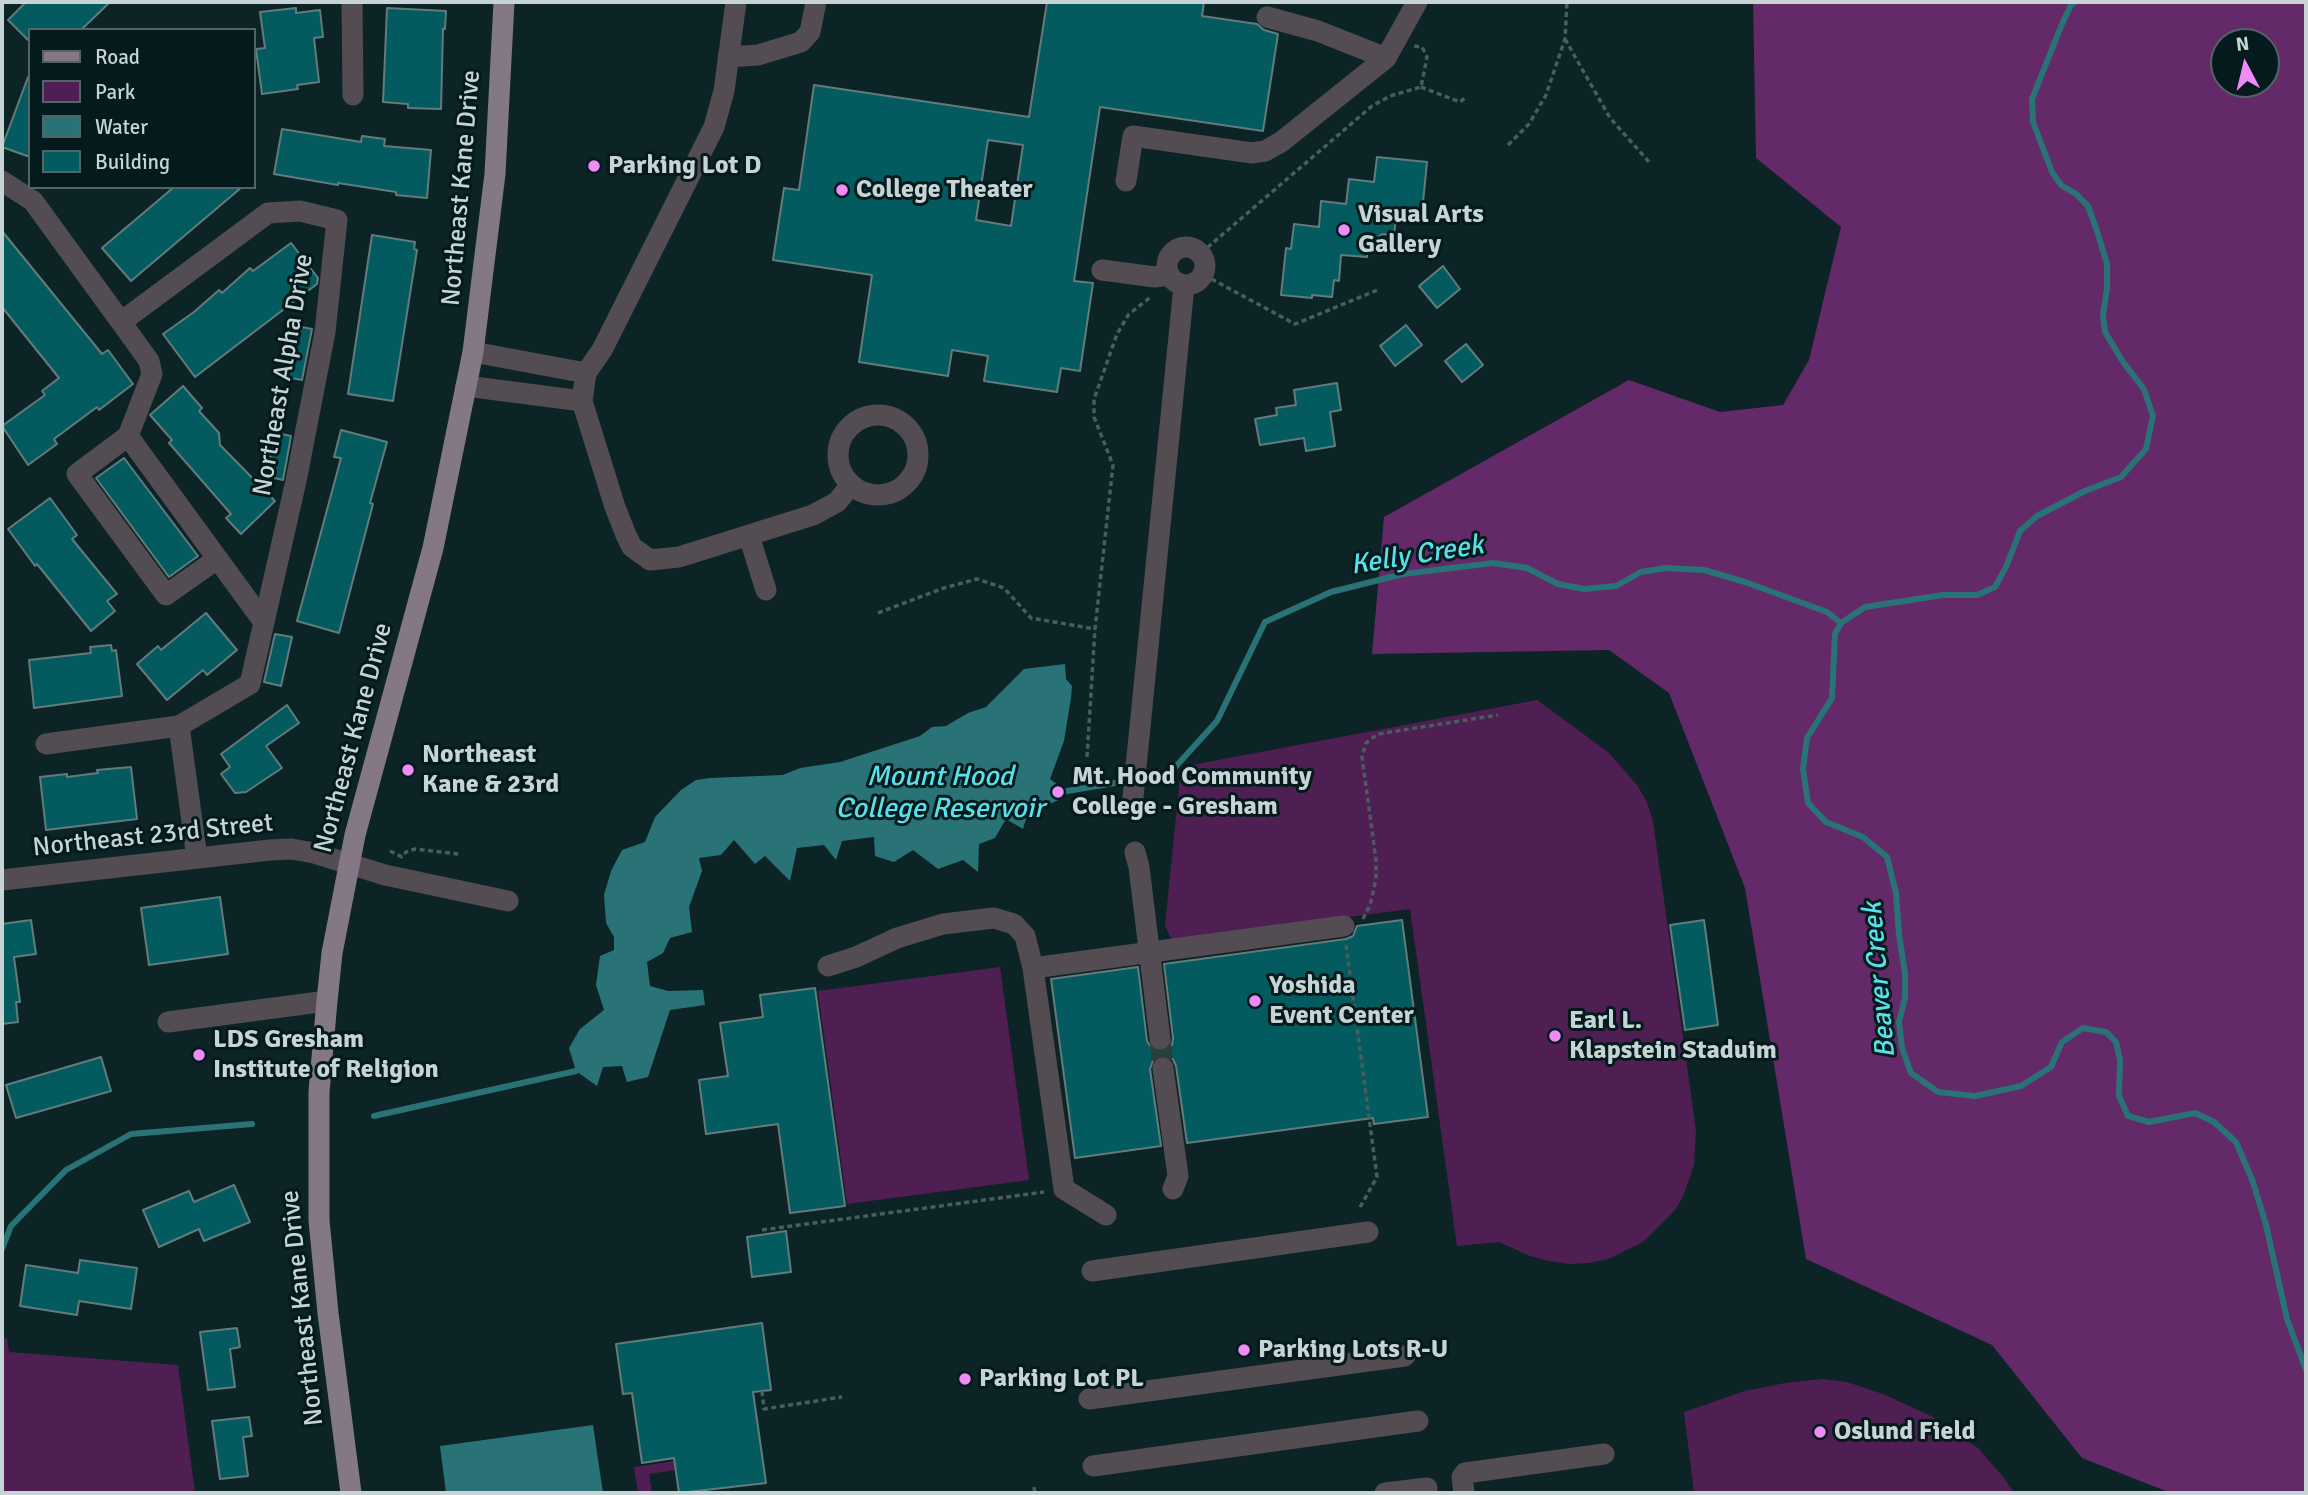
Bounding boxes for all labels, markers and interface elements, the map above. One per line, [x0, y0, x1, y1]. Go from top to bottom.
legend [28, 28, 256, 189]
north arrow [2210, 28, 2280, 98]
text: N [2235, 31, 2251, 57]
text: Road [95, 44, 140, 70]
street label: Northeast Kane Drive [436, 69, 488, 307]
text: Park [95, 79, 135, 105]
text: Water [95, 114, 148, 140]
text: Building [95, 149, 170, 175]
place label: Parking Lot D [608, 150, 761, 182]
marker: Parking Lot D [586, 158, 602, 174]
place label: College Theater [856, 174, 1033, 206]
marker: College Theater [834, 182, 850, 198]
place label: Visual Arts Gallery [1358, 199, 1484, 260]
marker: Visual Arts Gallery [1336, 222, 1352, 238]
street label: Northeast Alpha Drive [247, 252, 321, 498]
water label: Kelly Creek [1348, 529, 1486, 583]
street label: Northeast Kane Drive [308, 620, 400, 856]
place label: Northeast Kane & 23rd [422, 739, 559, 800]
water label: Mount Hood College Reservoir [836, 761, 1044, 827]
place label: Mt. Hood Community College - Gresham [1072, 761, 1312, 822]
marker: Northeast Kane & 23rd [400, 762, 416, 778]
marker: Mt. Hood Community College - Gresham [1050, 784, 1066, 800]
street label: Northeast 23rd Street [31, 808, 275, 864]
water label: Beaver Creek [1856, 901, 1904, 1059]
place label: Yoshida Event Center [1269, 970, 1414, 1032]
marker: Yoshida Event Center [1247, 993, 1263, 1009]
place label: Earl L. Klapstein Staduim [1569, 1005, 1777, 1066]
place label: LDS Gresham Institute of Religion [213, 1024, 439, 1086]
marker: Earl L. Klapstein Staduim [1547, 1028, 1563, 1044]
marker: LDS Gresham Institute of Religion [191, 1047, 207, 1063]
street label: Northeast Kane Drive [275, 1189, 331, 1427]
place label: Parking Lots R-U [1258, 1334, 1448, 1366]
marker: Parking Lots R-U [1236, 1342, 1252, 1358]
place label: Parking Lot PL [979, 1363, 1144, 1395]
marker: Parking Lot PL [957, 1371, 973, 1387]
place label: Oslund Field [1834, 1416, 1975, 1448]
marker: Oslund Field [1812, 1424, 1828, 1440]

